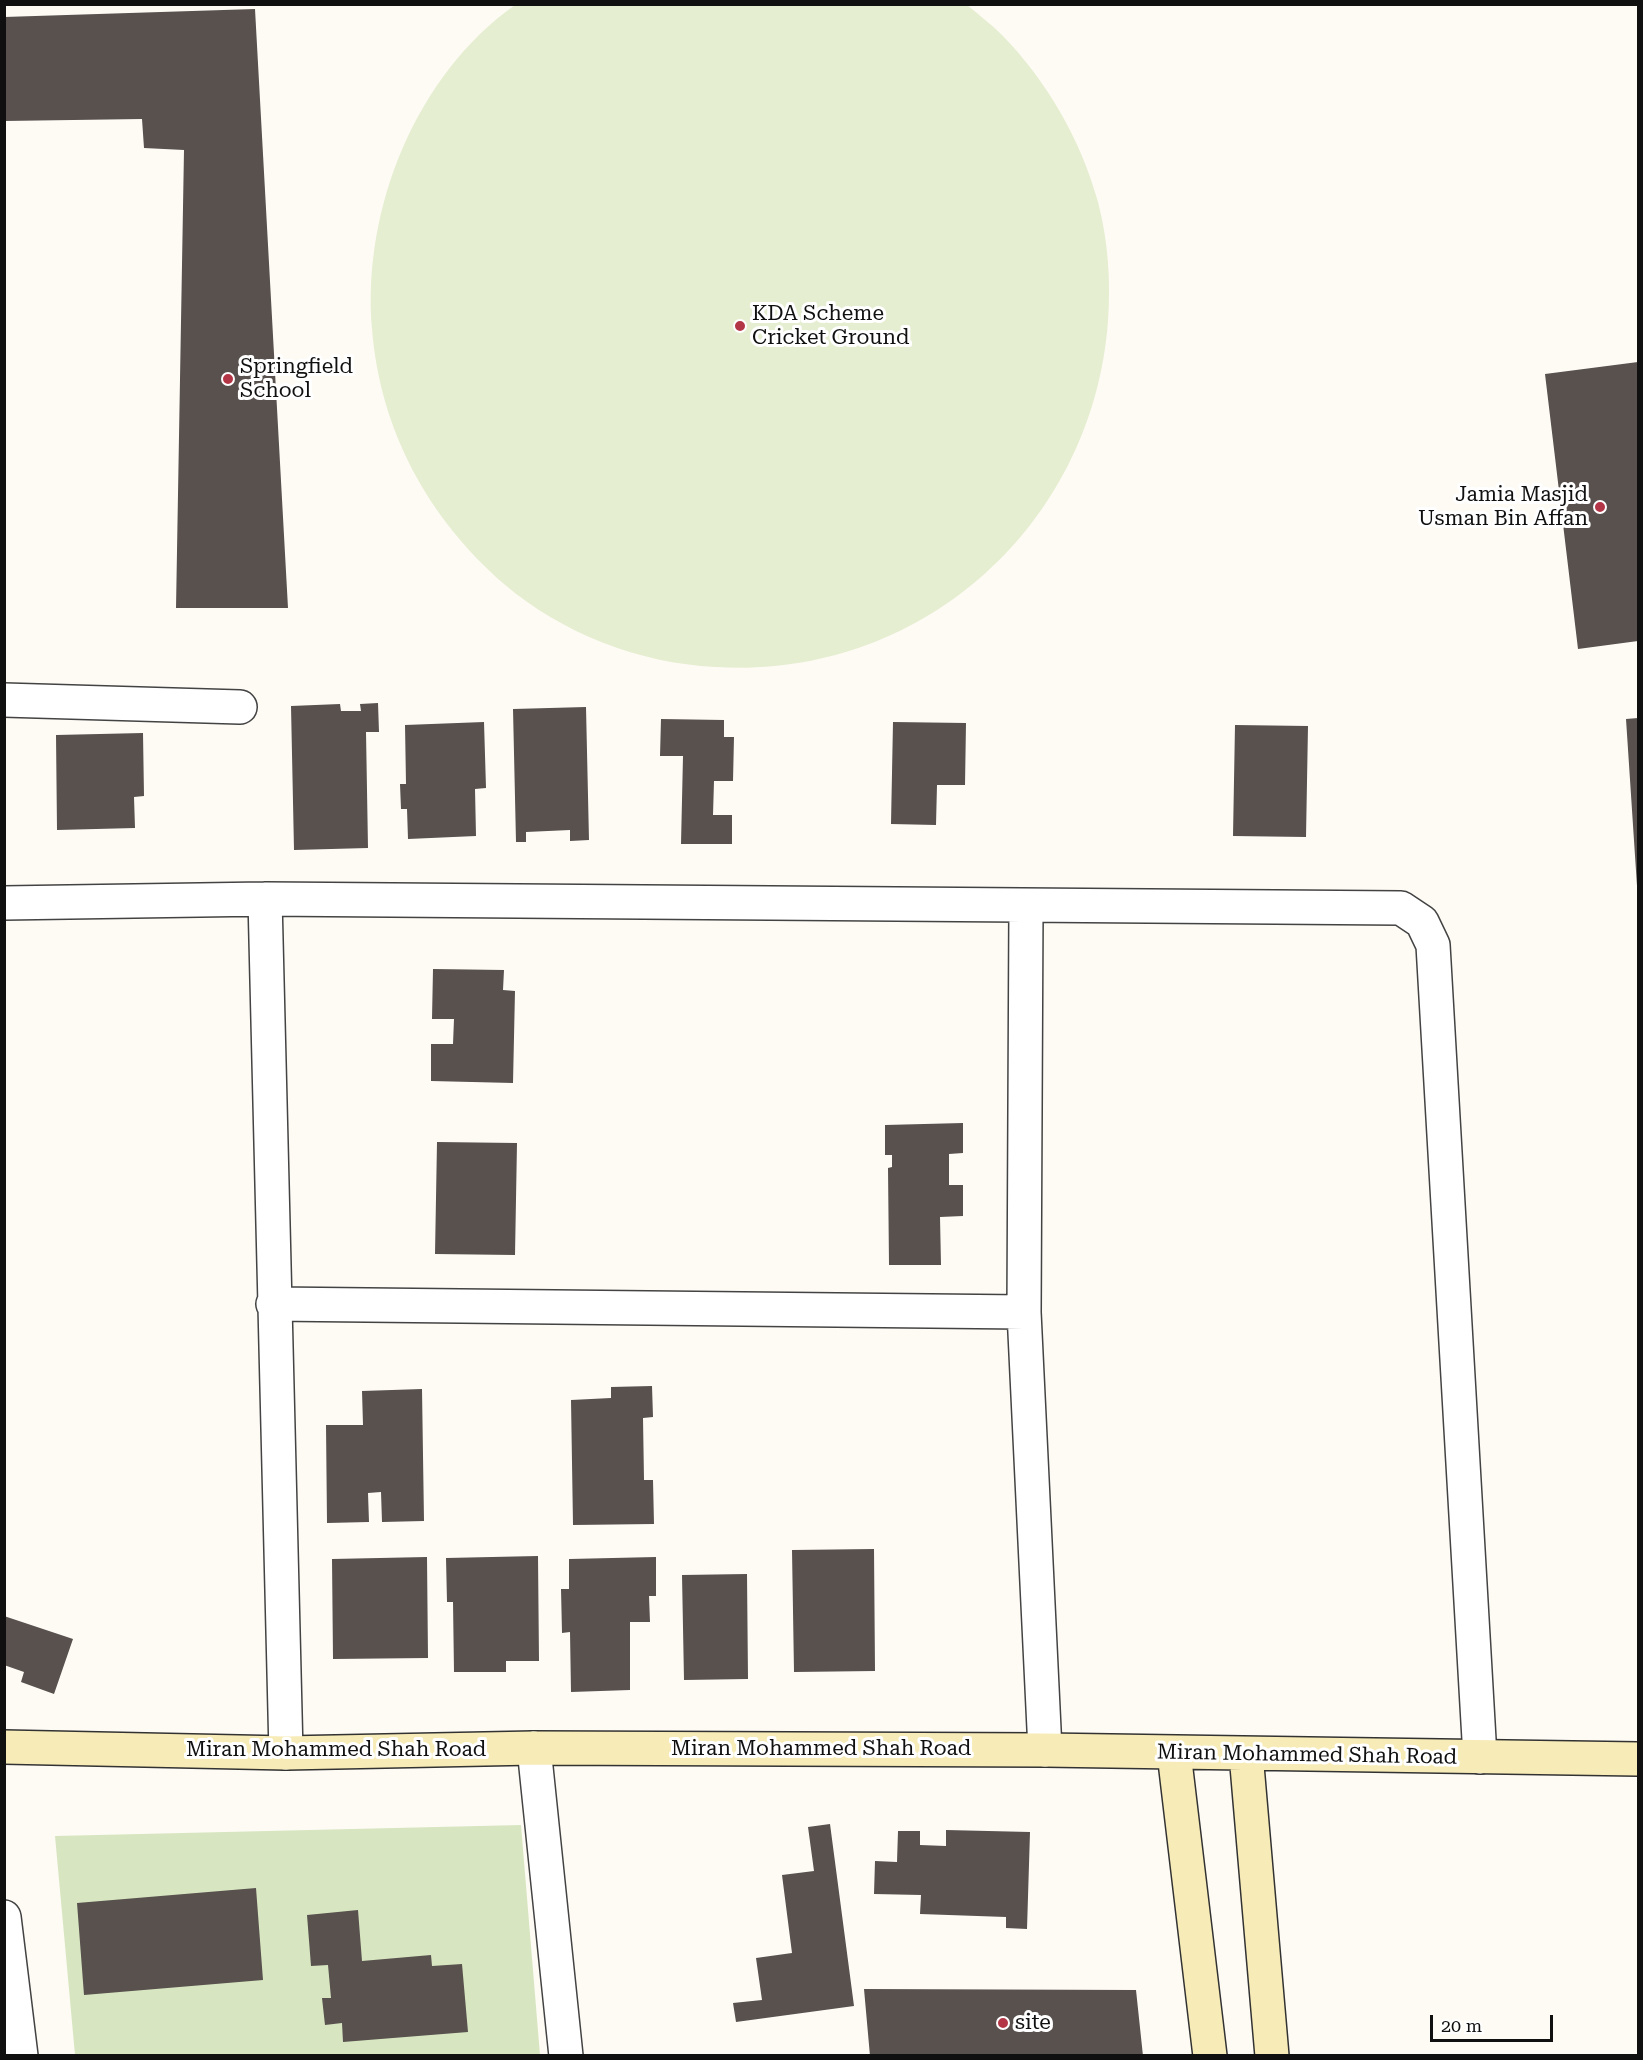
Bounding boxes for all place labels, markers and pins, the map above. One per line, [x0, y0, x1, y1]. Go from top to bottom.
place label: KDA Scheme Cricket Ground [752, 301, 909, 351]
marker: KDA Scheme Cricket Ground [733, 319, 747, 333]
place label: Springfield School [240, 354, 353, 404]
marker: Springfield School [221, 372, 235, 386]
place label: Jamia Masjid Usman Bin Affan [1418, 482, 1588, 532]
marker: Jamia Masjid Usman Bin Affan [1593, 500, 1607, 514]
place label: site [1015, 2010, 1051, 2036]
marker: site [996, 2016, 1010, 2030]

